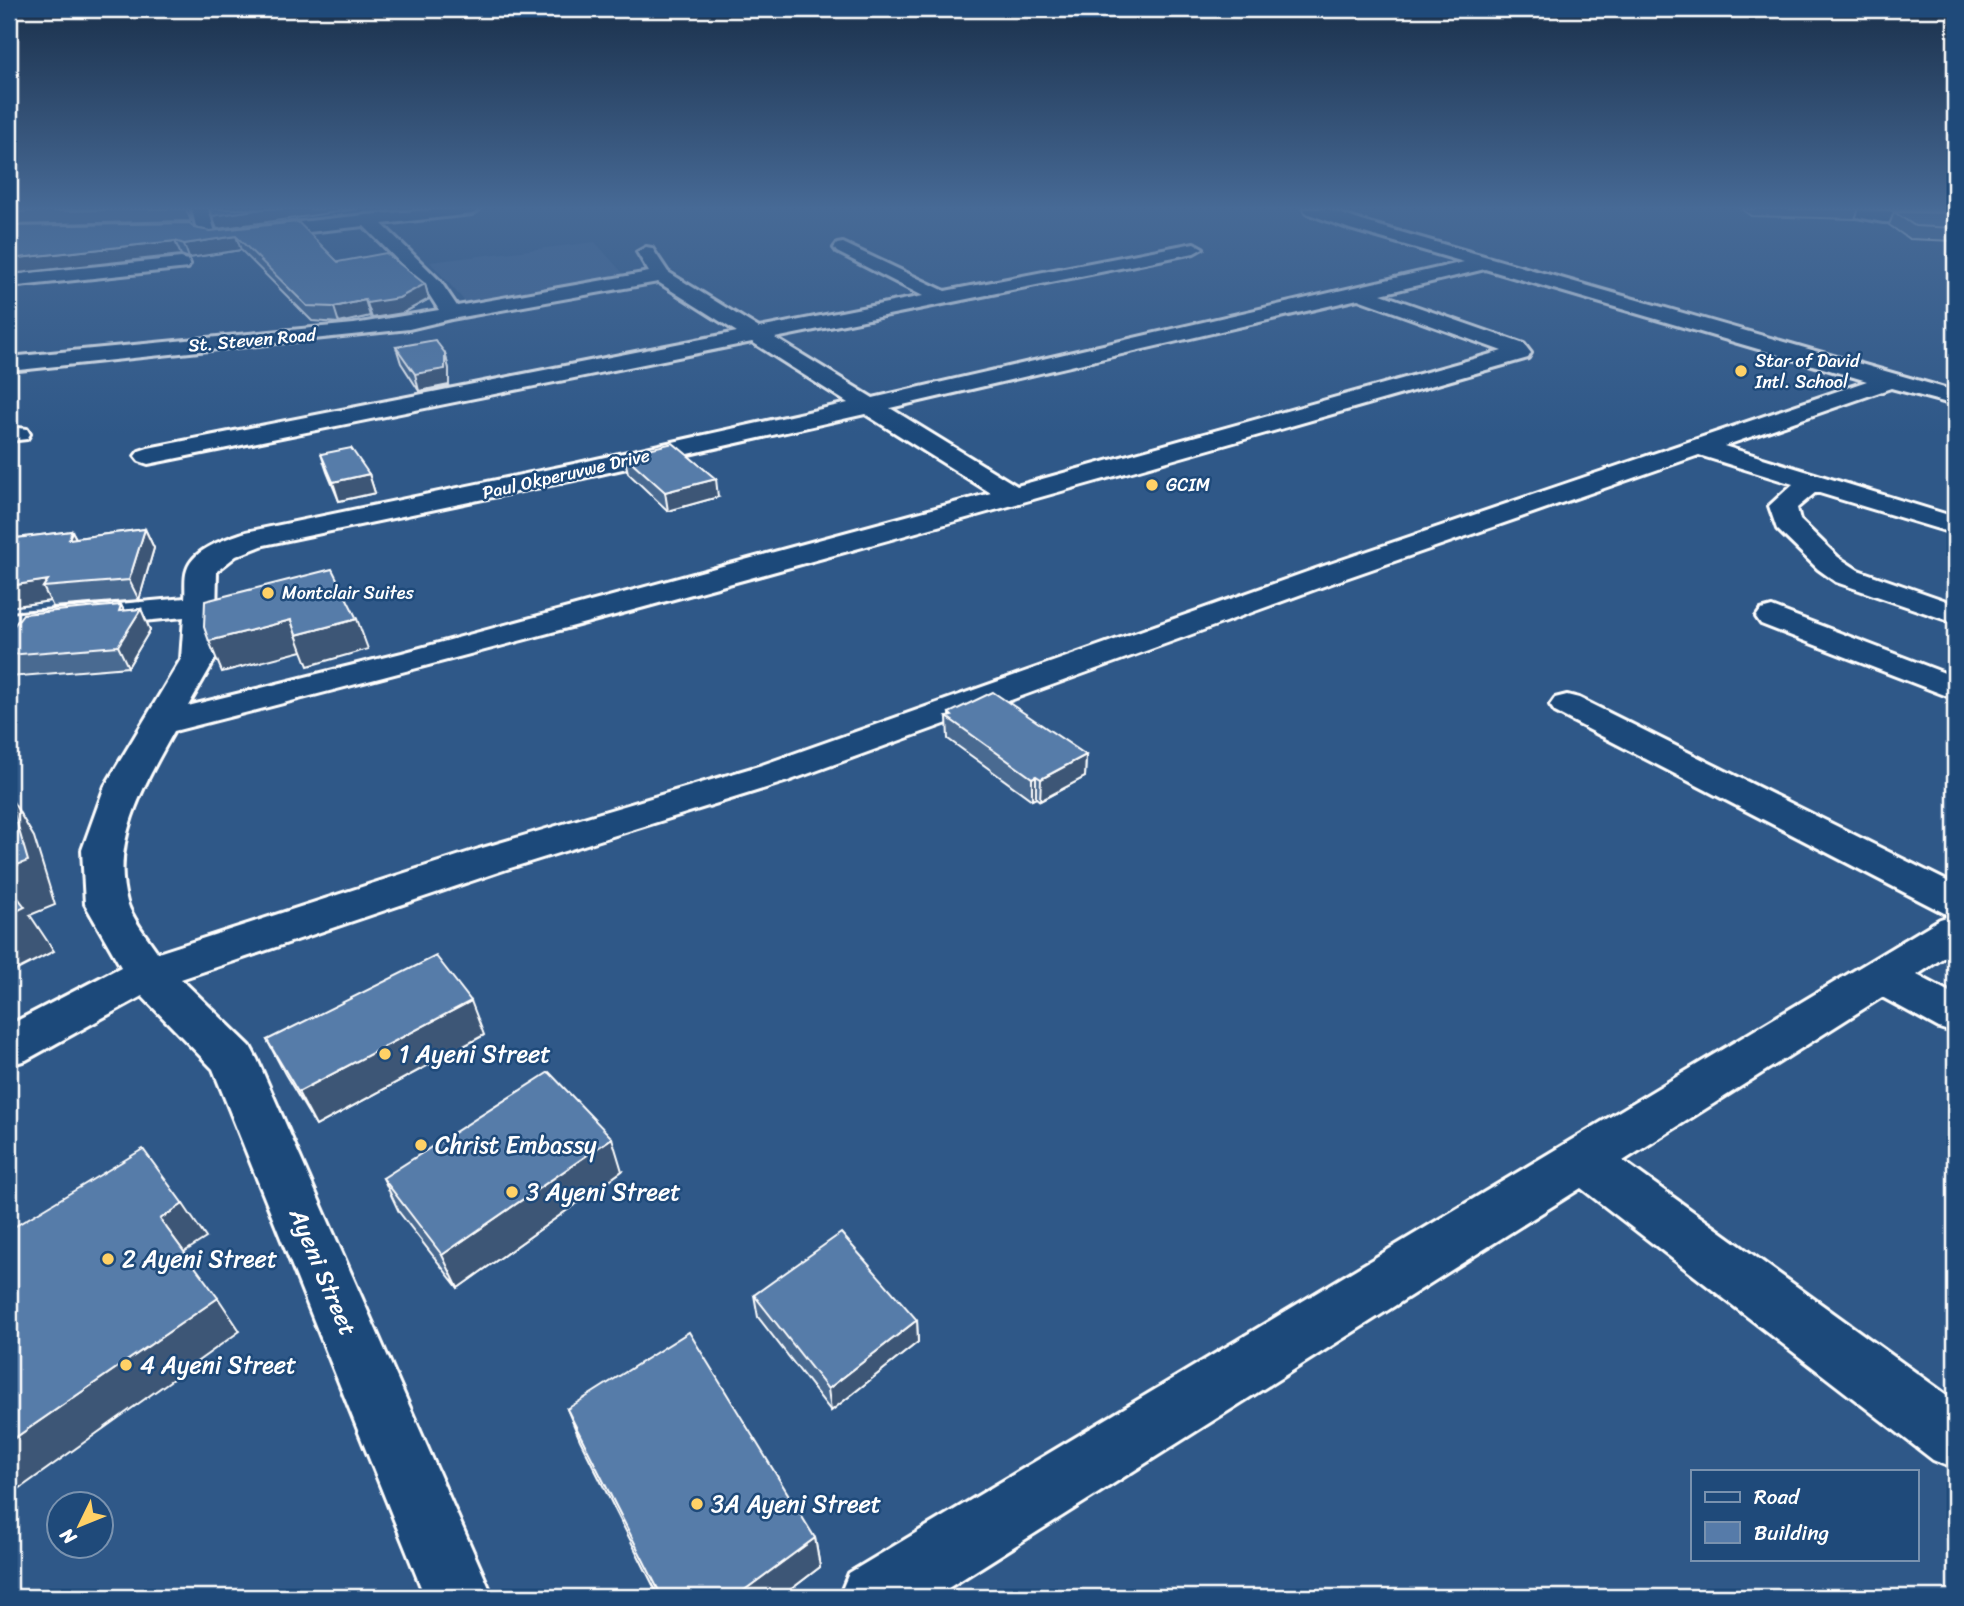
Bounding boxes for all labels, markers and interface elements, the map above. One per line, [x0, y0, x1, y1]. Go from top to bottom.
street label: St. Steven Road [187, 318, 319, 362]
place label: Star of David Intl. School [1754, 345, 1861, 398]
marker: Star of David Intl. School [1733, 363, 1749, 379]
street label: Paul Okperuvwe Drive [479, 439, 653, 509]
place label: GCIM [1166, 469, 1211, 501]
marker: GCIM [1144, 477, 1160, 493]
place label: Montclair Suites [282, 577, 414, 609]
marker: Montclair Suites [260, 585, 276, 601]
place label: 1 Ayeni Street [399, 1033, 551, 1075]
marker: 1 Ayeni Street [377, 1046, 393, 1062]
place label: Christ Embassy [435, 1124, 597, 1166]
marker: Christ Embassy [413, 1137, 429, 1153]
place label: 3 Ayeni Street [526, 1171, 681, 1213]
marker: 3 Ayeni Street [504, 1184, 520, 1200]
street label: Ayeni Street [277, 1201, 369, 1342]
place label: 2 Ayeni Street [122, 1238, 277, 1280]
marker: 2 Ayeni Street [100, 1251, 116, 1267]
place label: 4 Ayeni Street [140, 1344, 297, 1386]
marker: 4 Ayeni Street [118, 1357, 134, 1373]
legend [1691, 1470, 1918, 1560]
text: Road [1754, 1478, 1801, 1516]
place label: 3A Ayeni Street [711, 1483, 881, 1525]
north arrow [46, 1490, 116, 1560]
marker: 3A Ayeni Street [689, 1496, 705, 1512]
text: Building [1754, 1514, 1830, 1552]
text: N [51, 1520, 85, 1553]

